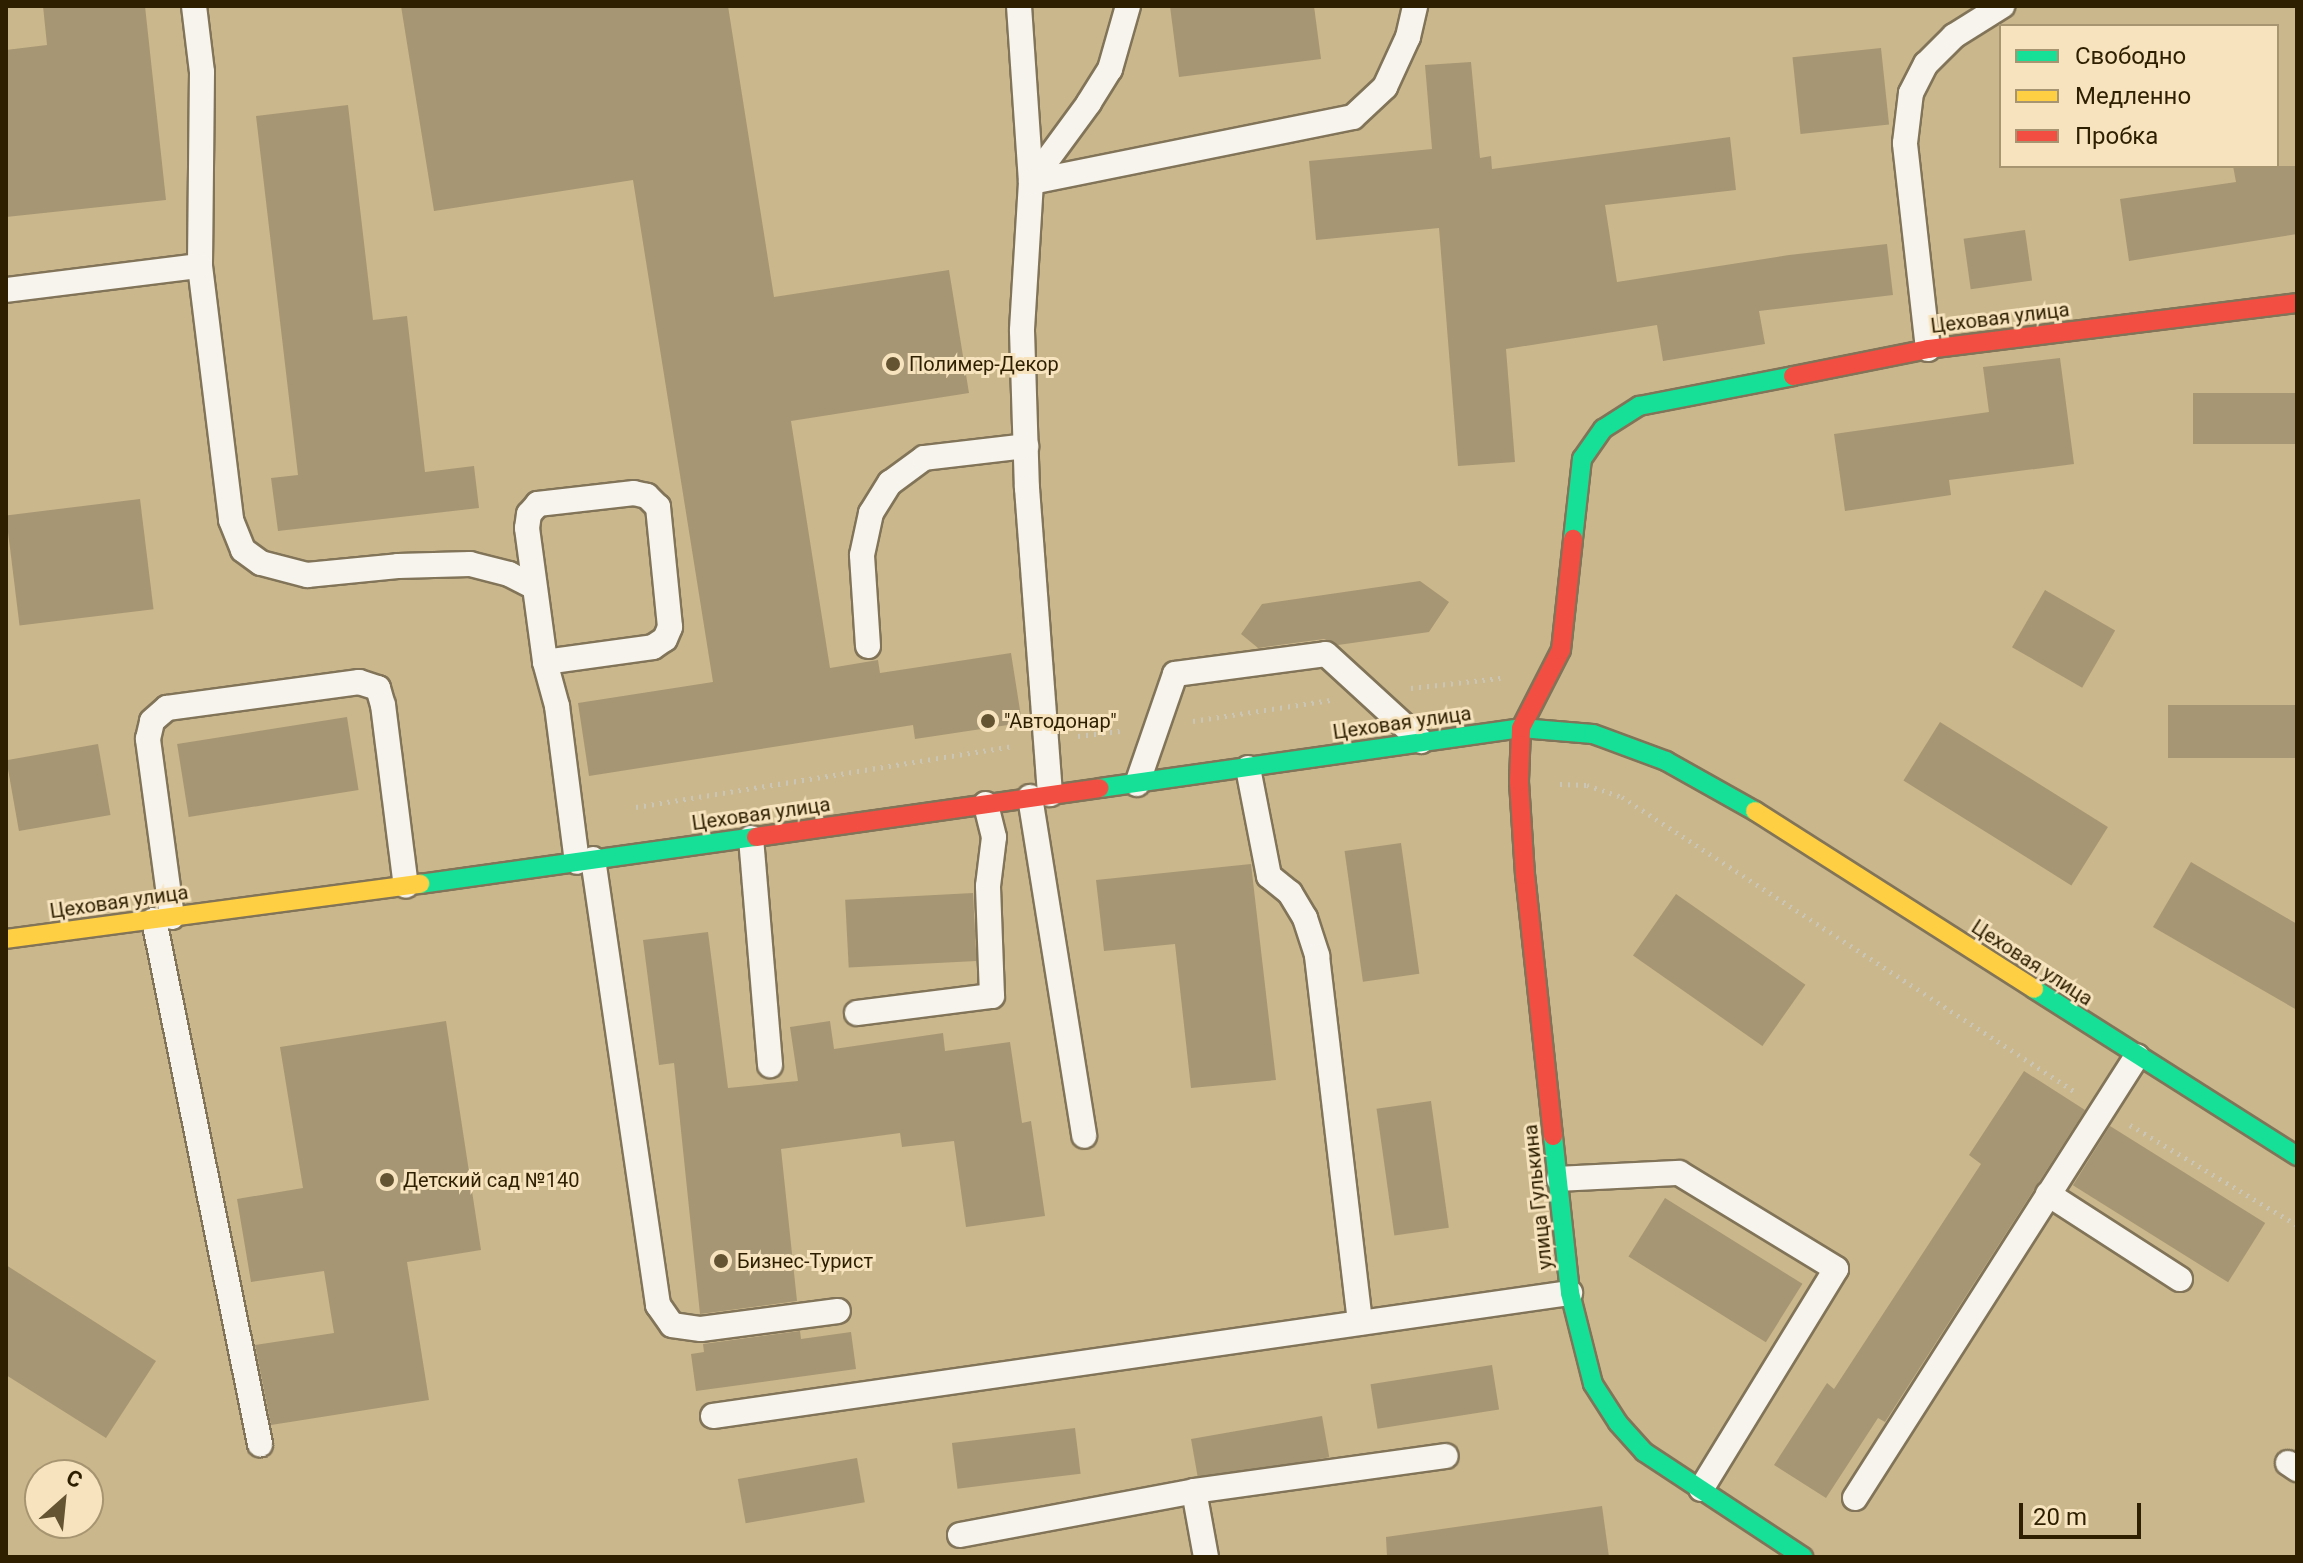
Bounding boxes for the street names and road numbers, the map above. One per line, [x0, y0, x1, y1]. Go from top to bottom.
street label: Цеховая улица [1929, 298, 2071, 338]
street label: Цеховая улица [1331, 701, 1473, 745]
street label: Цеховая улица [690, 792, 832, 836]
street label: Цеховая улица [48, 880, 190, 924]
street label: Цеховая улица [1967, 915, 2097, 1011]
street label: улица Гулькина [1518, 1123, 1558, 1271]

